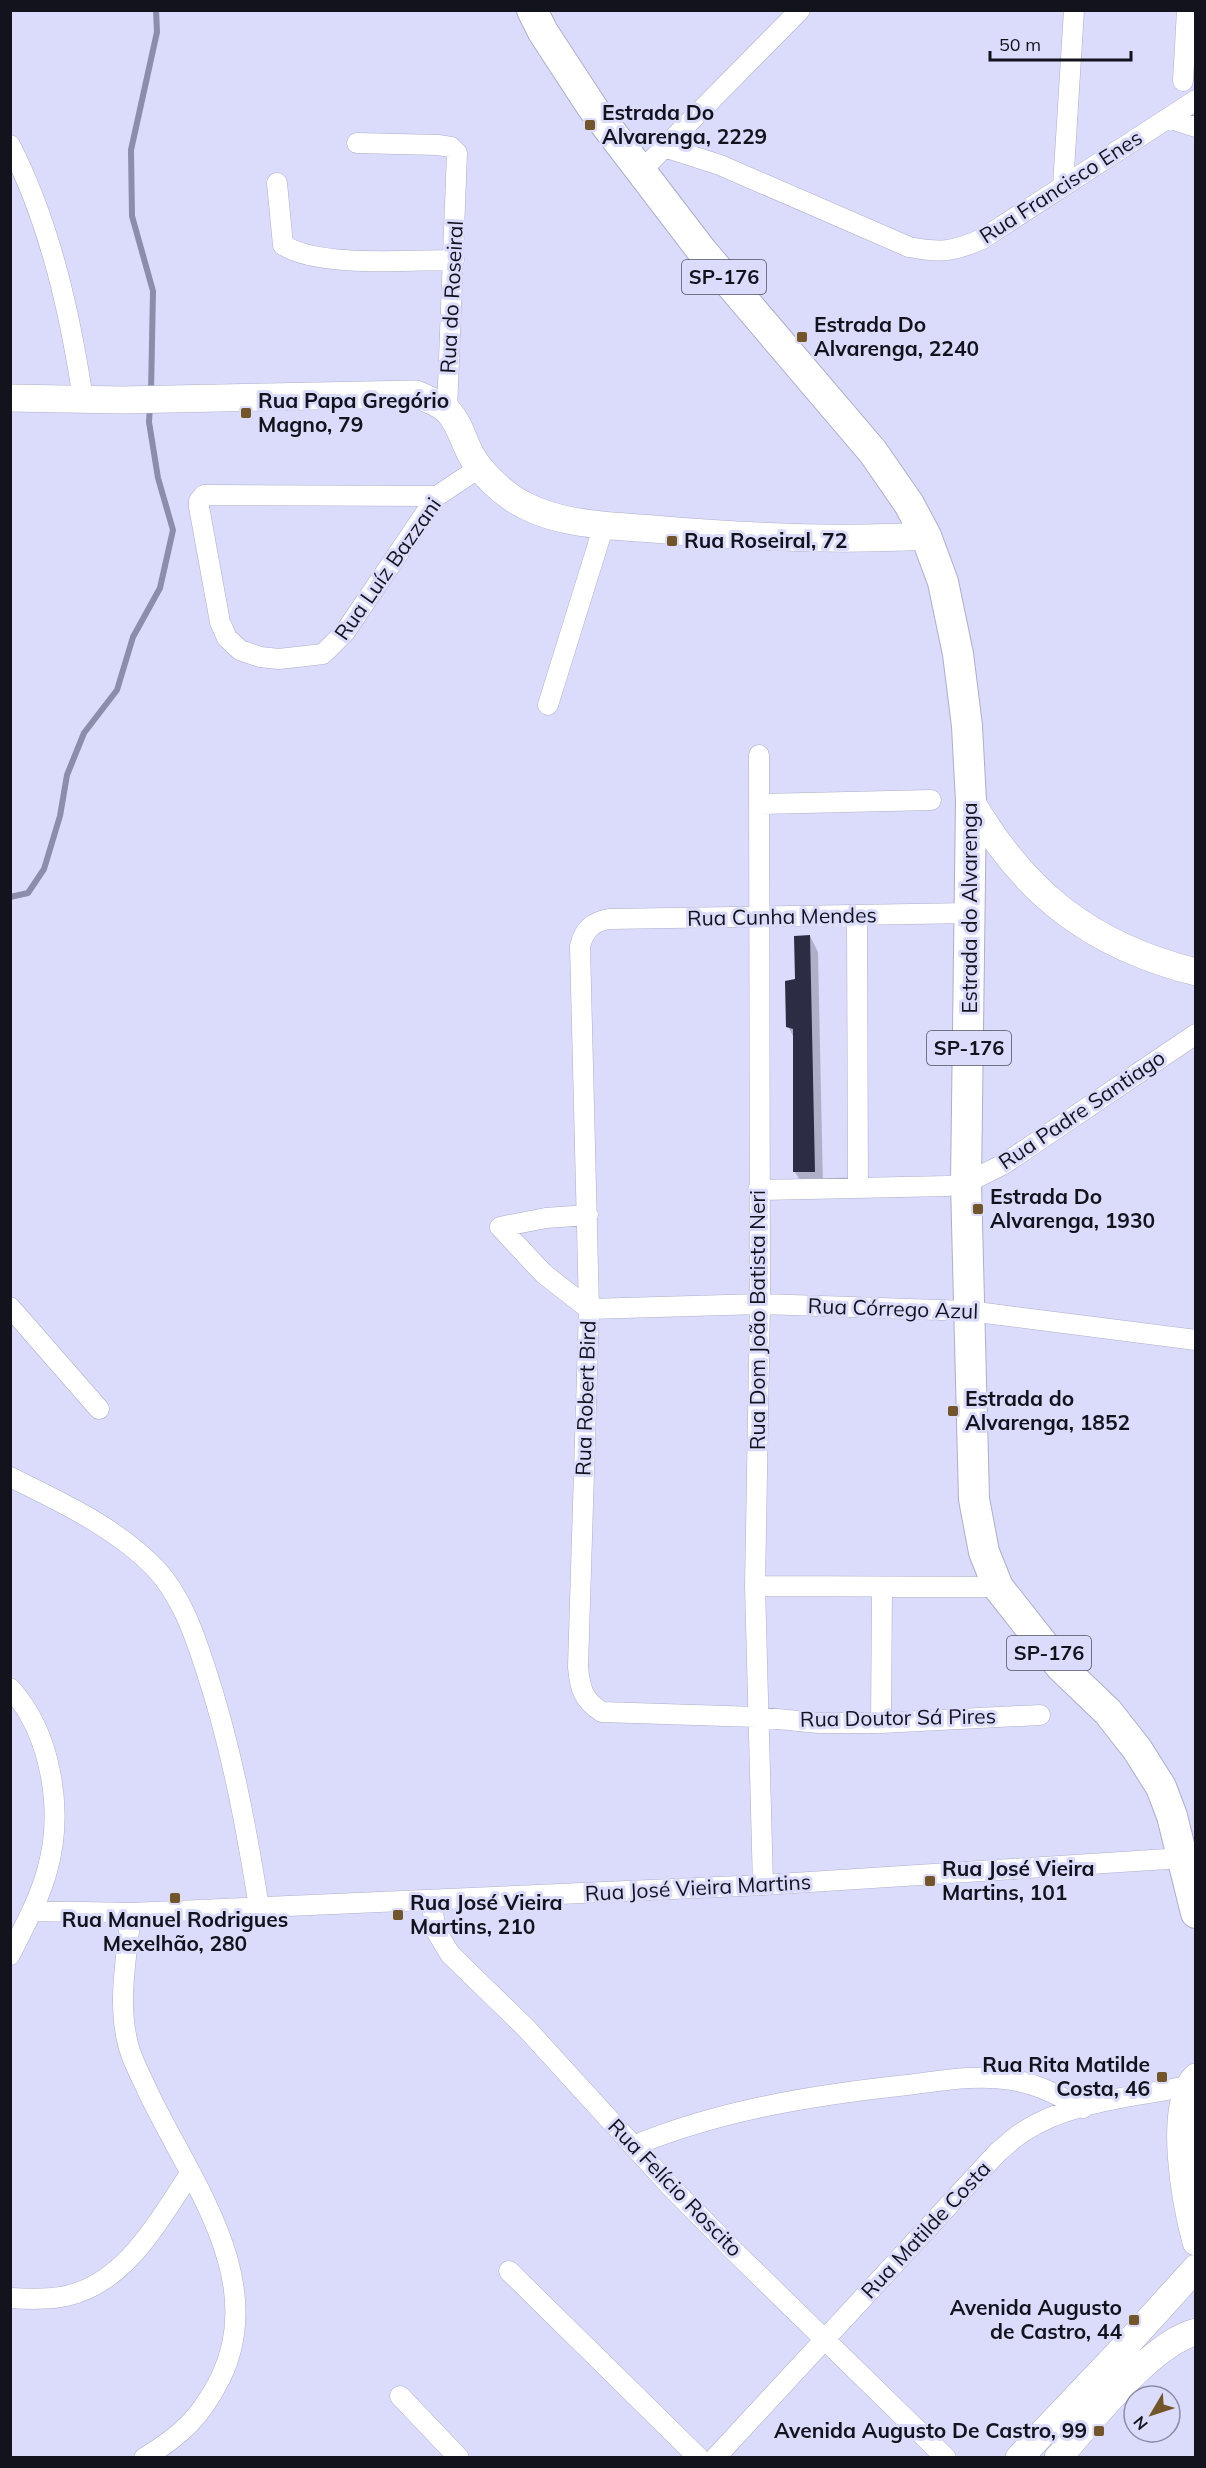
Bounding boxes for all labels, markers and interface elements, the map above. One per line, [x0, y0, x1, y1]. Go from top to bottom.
scale bar [990, 24, 1131, 62]
text: 50 m [999, 33, 1041, 56]
place label: Estrada Do Alvarenga, 2229 [602, 99, 767, 149]
marker: Estrada Do Alvarenga, 2229 [583, 118, 597, 132]
street label: Rua Francisco Enes [974, 124, 1147, 248]
street label: Rua do Roseiral [434, 220, 468, 374]
road number: SP-176 [682, 260, 766, 294]
place label: Estrada Do Alvarenga, 2240 [814, 311, 979, 361]
marker: Estrada Do Alvarenga, 2240 [795, 330, 809, 344]
place label: Rua Papa Gregório Magno, 79 [258, 387, 449, 437]
marker: Rua Papa Gregório Magno, 79 [239, 406, 253, 420]
street label: Rua Luíz Bazzani [328, 492, 446, 645]
place label: Rua Roseiral, 72 [684, 527, 847, 553]
marker: Rua Roseiral, 72 [665, 534, 679, 548]
street label: Estrada do Alvarenga [956, 802, 982, 1014]
street label: Rua Cunha Mendes [687, 901, 877, 931]
road number: SP-176 [927, 1031, 1011, 1065]
street label: Rua Padre Santiago [993, 1044, 1170, 1174]
place label: Estrada Do Alvarenga, 1930 [990, 1183, 1155, 1233]
street label: Rua Dom João Batista Neri [744, 1190, 770, 1450]
marker: Estrada Do Alvarenga, 1930 [971, 1202, 985, 1216]
street label: Rua Córrego Azul [807, 1292, 979, 1324]
street label: Rua Robert Bird [569, 1320, 601, 1476]
place label: Estrada do Alvarenga, 1852 [965, 1385, 1130, 1435]
marker: Estrada do Alvarenga, 1852 [946, 1404, 960, 1418]
road number: SP-176 [1007, 1636, 1091, 1670]
street label: Rua Doutor Sá Pires [800, 1702, 996, 1732]
place label: Rua José Vieira Martins, 101 [942, 1855, 1095, 1905]
street label: Rua José Vieira Martins [584, 1868, 812, 1906]
marker: Rua José Vieira Martins, 101 [923, 1874, 937, 1888]
place label: Rua José Vieira Martins, 210 [410, 1889, 563, 1939]
marker: Rua Manuel Rodrigues Mexelhão, 280 [168, 1891, 182, 1905]
place label: Rua Manuel Rodrigues Mexelhão, 280 [62, 1906, 288, 1956]
marker: Rua José Vieira Martins, 210 [391, 1908, 405, 1922]
place label: Rua Rita Matilde Costa, 46 [982, 2051, 1150, 2101]
marker: Rua Rita Matilde Costa, 46 [1155, 2070, 1169, 2084]
street label: Rua Felício Roscito [603, 2113, 748, 2262]
street label: Rua Matilde Costa [855, 2155, 996, 2303]
place label: Avenida Augusto de Castro, 44 [950, 2294, 1122, 2344]
marker: Avenida Augusto de Castro, 44 [1127, 2313, 1141, 2327]
north arrow [1122, 2384, 1182, 2444]
text: N [1129, 2412, 1152, 2434]
place label: Avenida Augusto De Castro, 99 [774, 2417, 1087, 2443]
marker: Avenida Augusto De Castro, 99 [1092, 2424, 1106, 2438]

